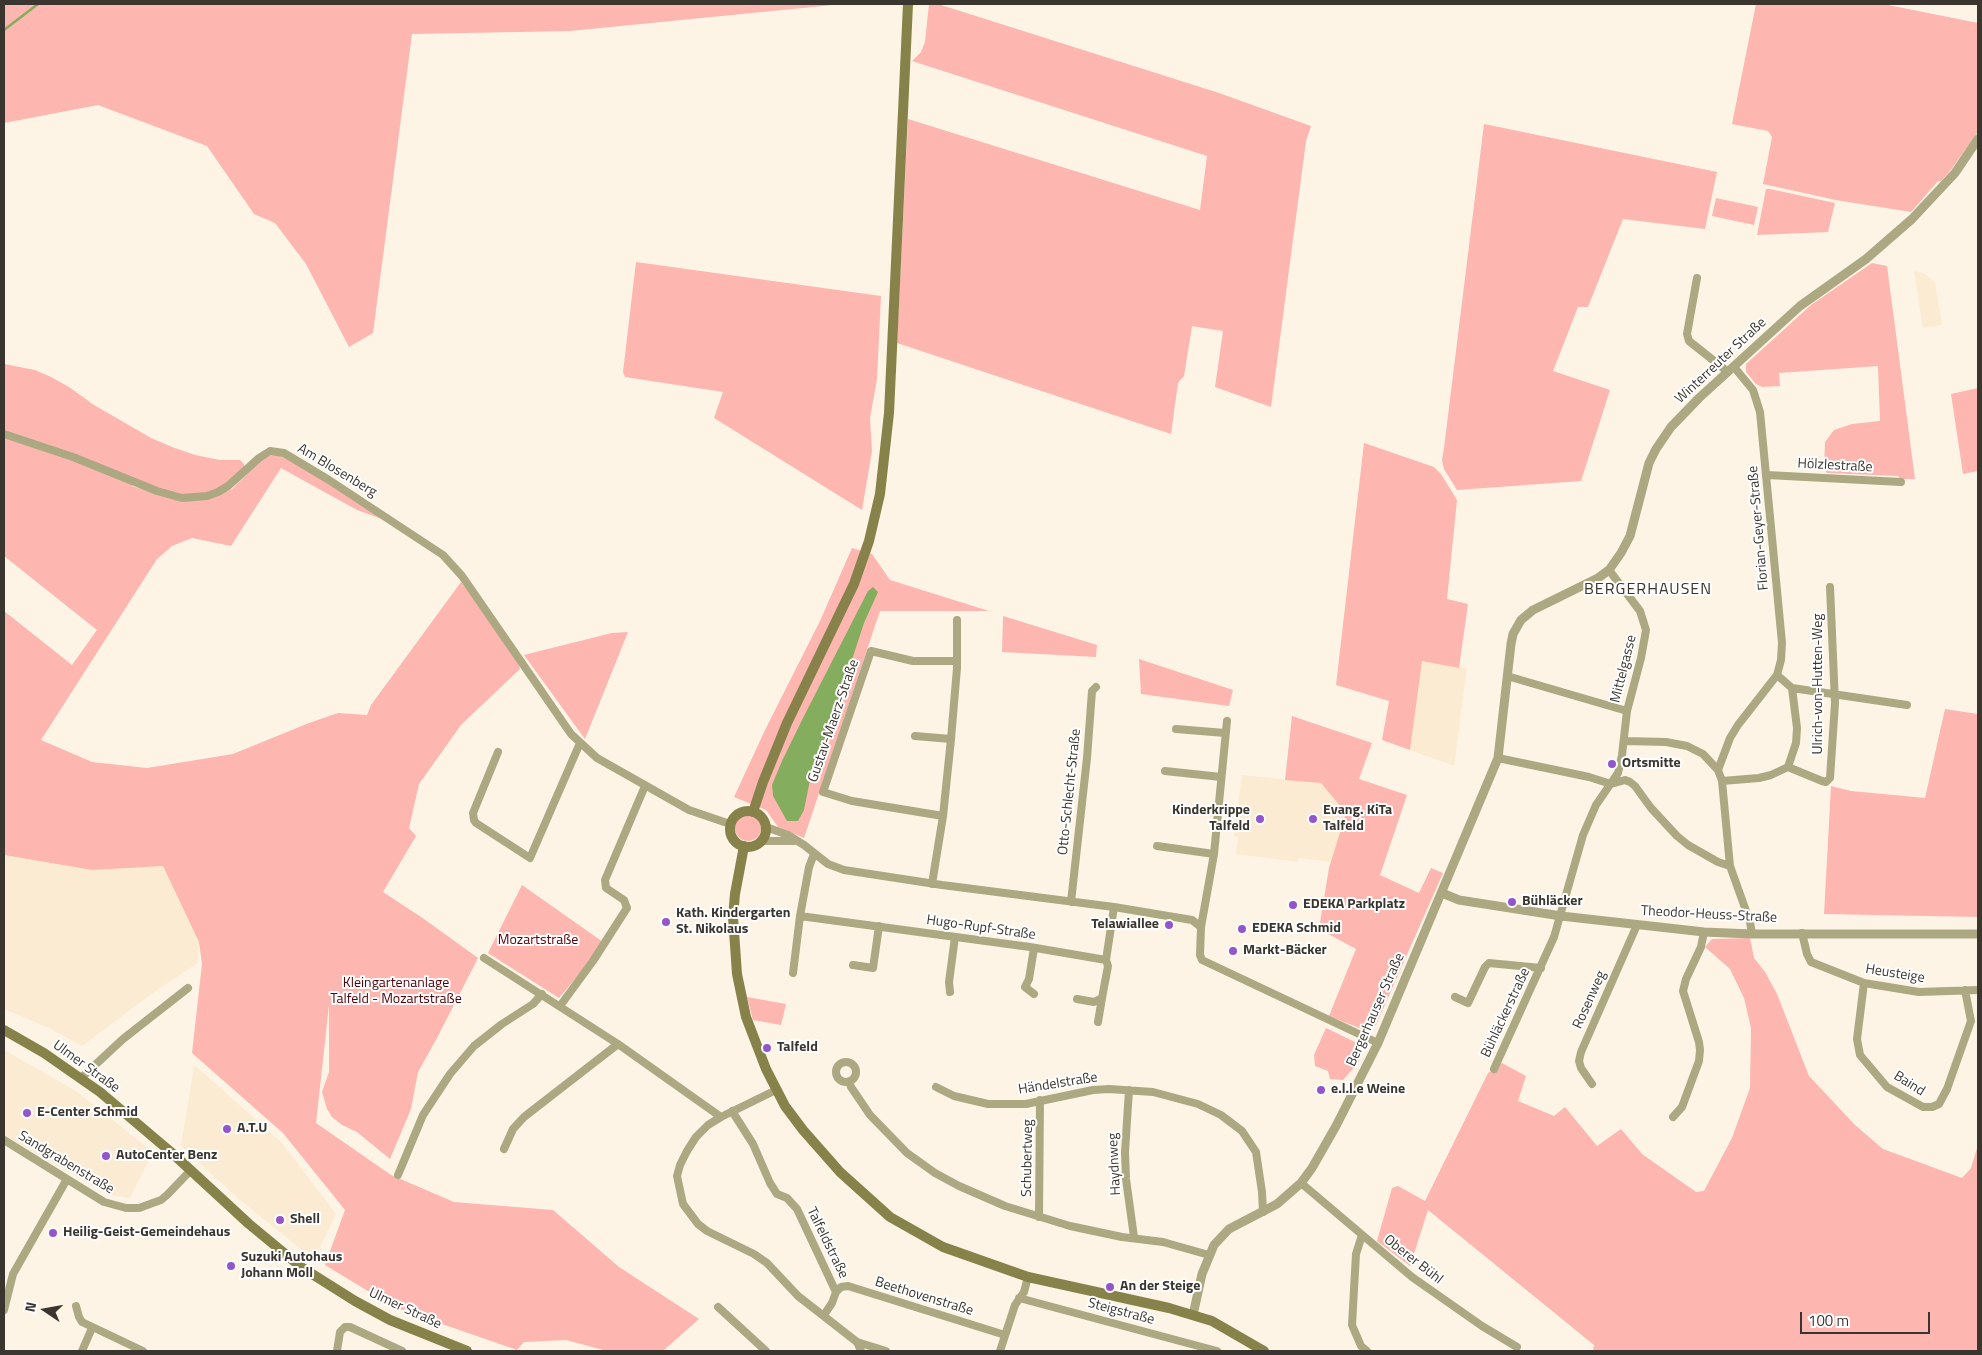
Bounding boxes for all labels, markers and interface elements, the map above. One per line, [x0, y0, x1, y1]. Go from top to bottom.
street label: Winterreuter Straße [1672, 315, 1770, 407]
street label: Am Blosenberg [294, 441, 380, 501]
street label: Hölzlestraße [1797, 456, 1873, 476]
street label: Florian-Geyer-Straße [1745, 465, 1773, 591]
district label: BERGERHAUSEN [1583, 580, 1713, 600]
street label: Ulrich-von-Hutten-Weg [1811, 614, 1827, 754]
street label: Mittelgasse [1607, 633, 1641, 705]
street label: Gustav-Maerz-Straße [805, 657, 863, 785]
street label: Otto-Schlecht-Straße [1055, 728, 1085, 856]
place label: Ortsmitte [1622, 756, 1681, 772]
marker: Ortsmitte [1606, 758, 1618, 770]
place label: Kinderkrippe Talfeld [1172, 803, 1250, 836]
place label: Evang. KiTa Talfeld [1323, 803, 1392, 836]
marker: Kinderkrippe Talfeld [1254, 813, 1266, 825]
marker: Evang. KiTa Talfeld [1307, 813, 1319, 825]
place label: Bühläcker [1522, 894, 1583, 910]
marker: Bühläcker [1506, 896, 1518, 908]
place label: EDEKA Parkplatz [1303, 897, 1405, 913]
marker: EDEKA Parkplatz [1287, 899, 1299, 911]
street label: Theodor-Heuss-Straße [1640, 903, 1778, 927]
place label: Kath. Kindergarten St. Nikolaus [676, 906, 790, 939]
street label: Hugo-Rupf-Straße [925, 912, 1037, 944]
marker: Kath. Kindergarten St. Nikolaus [660, 916, 672, 928]
place label: Telawiallee [1091, 917, 1159, 933]
marker: Telawiallee [1163, 919, 1175, 931]
place label: EDEKA Schmid [1252, 921, 1341, 937]
marker: EDEKA Schmid [1236, 923, 1248, 935]
park label: Mozartstraße [498, 933, 578, 949]
place label: Markt-Bäcker [1243, 943, 1327, 959]
marker: Markt-Bäcker [1227, 945, 1239, 957]
street label: Bergerhauser Straße [1343, 951, 1409, 1069]
street label: Heusteige [1864, 961, 1926, 987]
street label: Bühläckerstraße [1478, 966, 1534, 1060]
street label: Rosenweg [1570, 968, 1610, 1032]
park label: Kleingartenanlage Talfeld - Mozartstraße [330, 976, 462, 1009]
street label: Ulmer Straße [49, 1037, 123, 1097]
place label: Talfeld [777, 1040, 818, 1056]
marker: Talfeld [761, 1042, 773, 1054]
street label: Baind [1890, 1068, 1928, 1100]
street label: Händelstraße [1017, 1069, 1099, 1099]
place label: e.l.l.e Weine [1331, 1082, 1405, 1098]
marker: e.l.l.e Weine [1315, 1084, 1327, 1096]
place label: E-Center Schmid [37, 1105, 138, 1121]
marker: E-Center Schmid [21, 1107, 33, 1119]
street label: Schubertweg [1019, 1119, 1037, 1197]
place label: A.T.U [237, 1121, 267, 1137]
marker: A.T.U [221, 1123, 233, 1135]
street label: Sandgrabenstraße [15, 1128, 117, 1198]
street label: Haydnweg [1105, 1132, 1125, 1196]
place label: AutoCenter Benz [116, 1148, 217, 1164]
marker: AutoCenter Benz [100, 1150, 112, 1162]
street label: Talfeldstraße [803, 1205, 851, 1281]
place label: Shell [290, 1212, 320, 1228]
marker: Shell [274, 1214, 286, 1226]
place label: Heilig-Geist-Gemeindehaus [63, 1225, 230, 1241]
marker: Heilig-Geist-Gemeindehaus [47, 1227, 59, 1239]
street label: Oberer Bühl [1380, 1232, 1446, 1288]
place label: Suzuki Autohaus Johann Moll [241, 1250, 342, 1282]
marker: Suzuki Autohaus Johann Moll [225, 1260, 237, 1272]
street label: Beethovenstraße [873, 1274, 975, 1320]
place label: An der Steige [1120, 1279, 1200, 1295]
marker: An der Steige [1104, 1281, 1116, 1293]
north arrow [20, 1285, 70, 1335]
street label: Ulmer Straße [366, 1285, 444, 1333]
street label: Steigstraße [1086, 1295, 1156, 1329]
text: N [19, 1300, 41, 1314]
scale bar [1802, 1302, 1932, 1334]
text: 100 m [1808, 1309, 1849, 1332]

